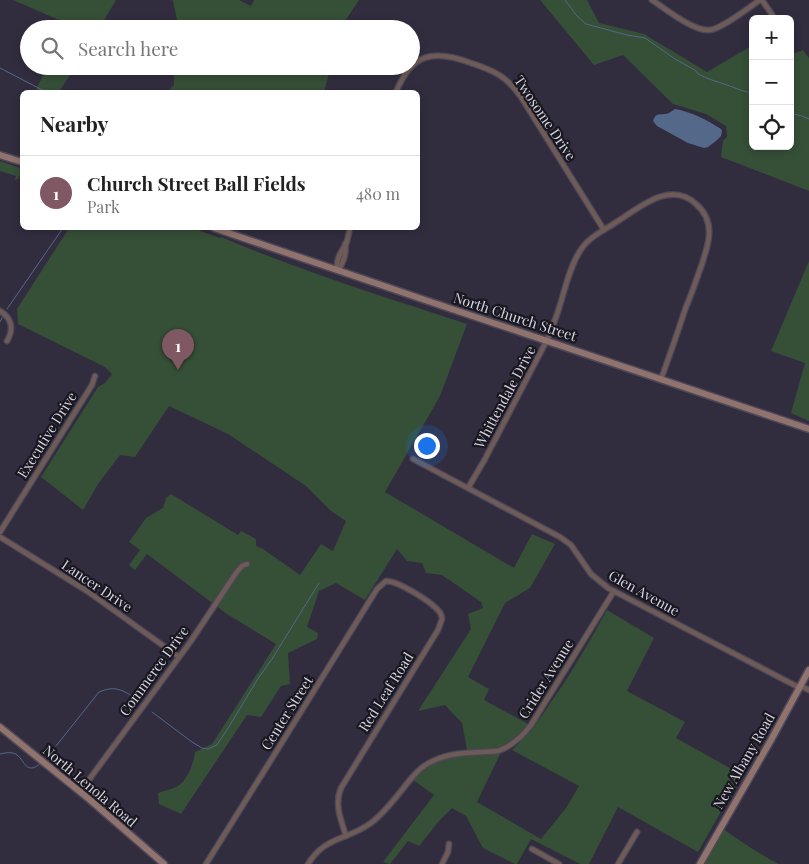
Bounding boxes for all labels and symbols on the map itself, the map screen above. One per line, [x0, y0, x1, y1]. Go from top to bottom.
street label: Twosome Drive [510, 72, 581, 164]
street label: North Church Street [451, 288, 580, 346]
pin: 1 [162, 329, 194, 370]
street label: Whittendale Drive [469, 342, 540, 452]
street label: Executive Drive [13, 388, 81, 481]
your location [414, 433, 440, 459]
street label: Lancer Drive [58, 555, 136, 616]
street label: Glen Avenue [605, 565, 683, 620]
street label: Commerce Drive [115, 622, 193, 720]
street label: Crider Avenue [514, 635, 578, 722]
street label: Red Leaf Road [354, 649, 417, 735]
street label: Center Street [256, 671, 317, 753]
street label: New Albany Road [708, 709, 779, 812]
street label: North Lenola Road [39, 741, 141, 831]

